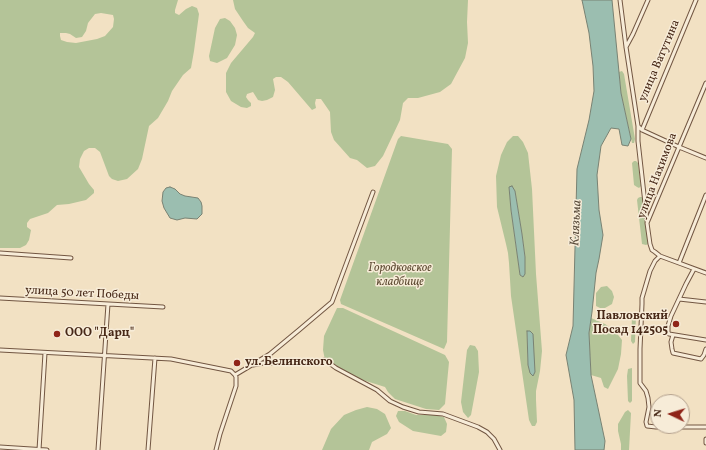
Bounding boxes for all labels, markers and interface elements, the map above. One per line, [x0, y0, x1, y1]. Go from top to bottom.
street label: улица Ватутина [636, 18, 684, 104]
street label: улица Нахимова [635, 131, 681, 221]
water label: Клязьма [568, 200, 586, 246]
park label: Городковское кладбище [368, 262, 432, 290]
street label: улица 50 лет Победы [25, 284, 139, 304]
place label: Павловский Посад 142505 [593, 310, 668, 338]
marker: Павловский Посад 142505 [671, 319, 681, 329]
place label: ООО "Дарц" [65, 327, 134, 341]
marker: ООО "Дарц" [52, 329, 62, 339]
place label: ул. Белинского [245, 356, 333, 370]
marker: ул. Белинского [232, 358, 242, 368]
north arrow [650, 394, 690, 434]
text: N [651, 409, 666, 418]

